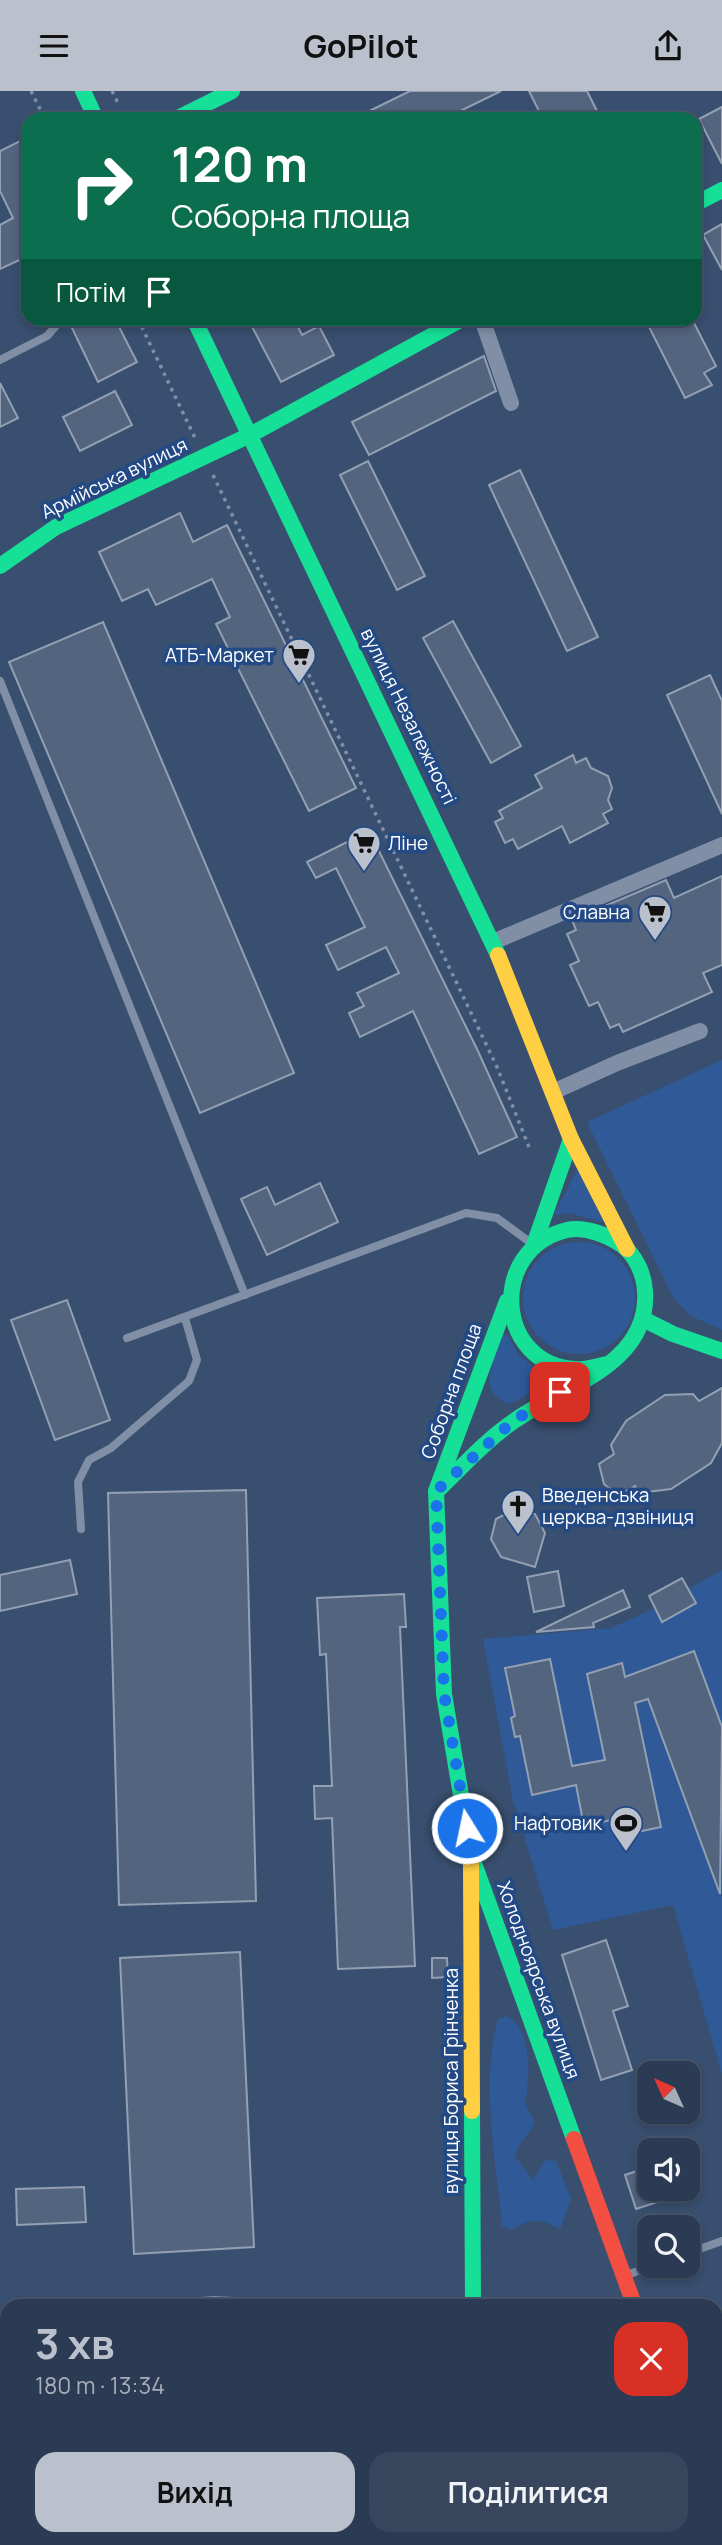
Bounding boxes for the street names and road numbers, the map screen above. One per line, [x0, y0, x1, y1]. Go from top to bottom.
street label: Армійська вулиця [36, 431, 192, 525]
street label: вулиця Незалежності [355, 623, 463, 809]
street label: Соборна площа [414, 1320, 488, 1462]
street label: Холодноярська вулиця [491, 1878, 587, 2082]
street label: вулиця Бориса Грінченка [438, 1968, 464, 2194]

